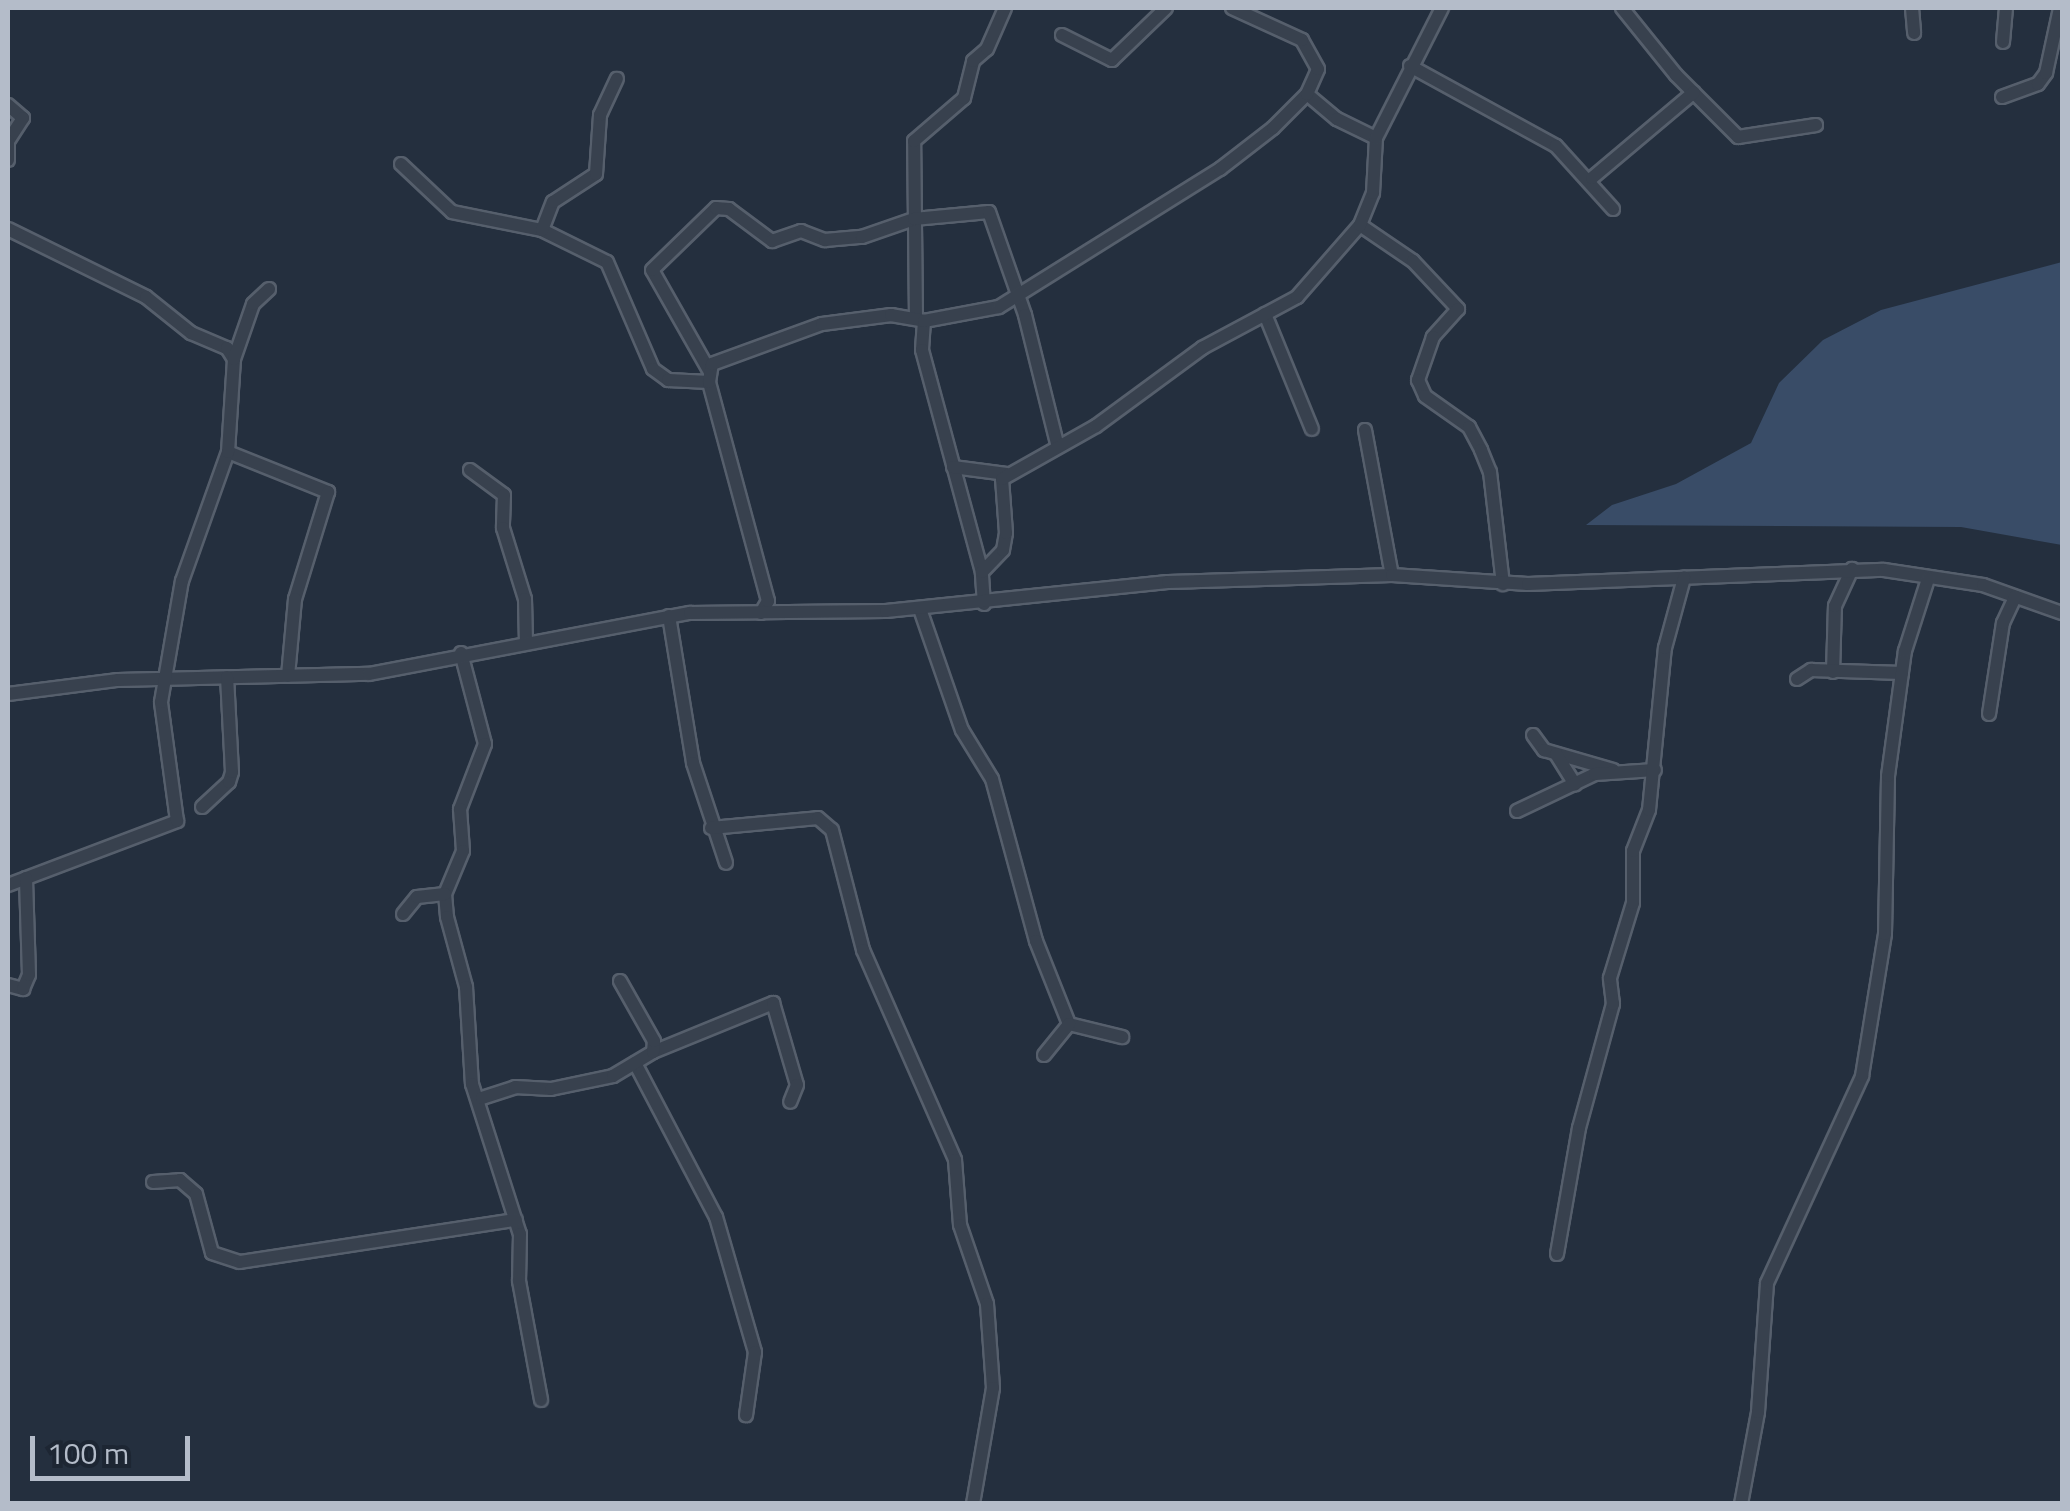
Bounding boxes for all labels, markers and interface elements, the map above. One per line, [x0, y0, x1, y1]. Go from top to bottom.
scale bar [35, 1416, 195, 1478]
text: 100 m [47, 1430, 129, 1476]

